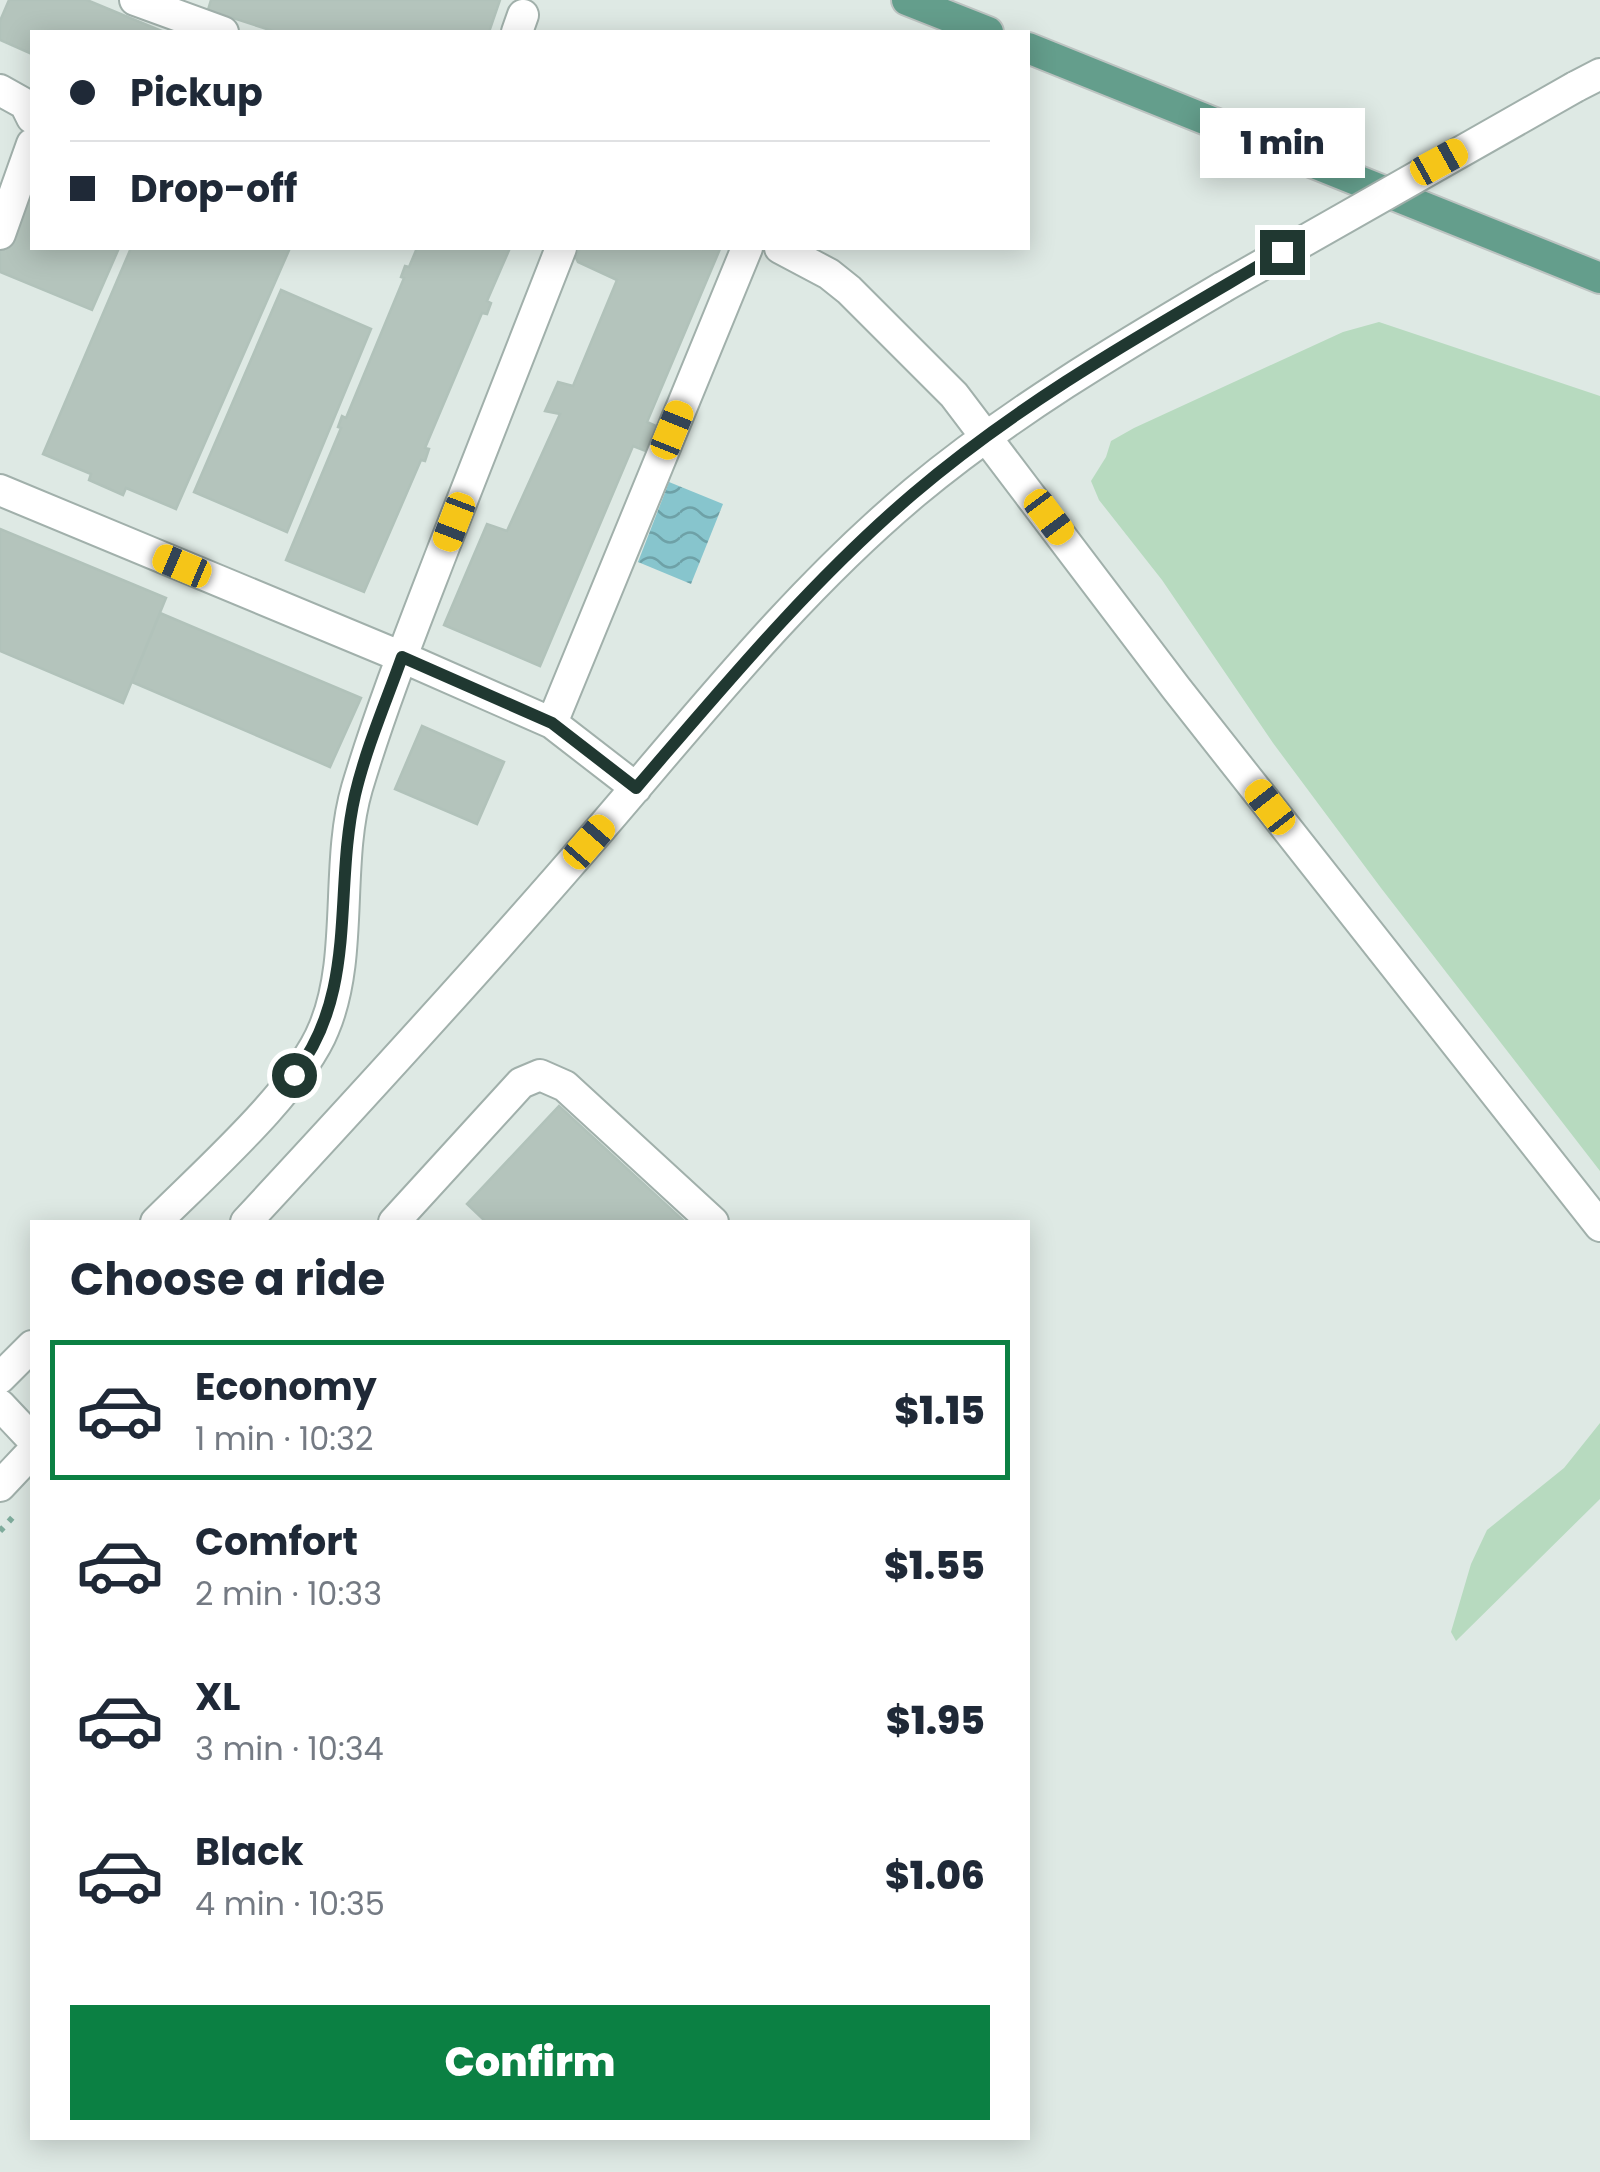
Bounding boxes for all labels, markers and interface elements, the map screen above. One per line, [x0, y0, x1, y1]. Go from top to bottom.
text: Pickup [130, 66, 263, 119]
callout: 1 min [1200, 107, 1364, 177]
text: 1 min [1240, 120, 1325, 165]
car [1405, 134, 1473, 190]
text: Drop-off [130, 162, 298, 215]
route end [1260, 230, 1305, 275]
car [647, 397, 697, 463]
car [1019, 484, 1079, 550]
car [429, 489, 479, 555]
car [149, 540, 215, 592]
car [1240, 774, 1300, 840]
car [558, 810, 620, 874]
route start [272, 1053, 317, 1098]
text: Choose a ride [70, 1248, 385, 1311]
text: Economy [195, 1360, 377, 1413]
icon: car [75, 1365, 165, 1455]
text: $1.15 [894, 1384, 985, 1437]
text: 1 min · 10:32 [195, 1416, 373, 1461]
text: Comfort [195, 1515, 358, 1568]
icon: car [75, 1520, 165, 1610]
text: $1.55 [884, 1539, 985, 1592]
text: 2 min · 10:33 [195, 1571, 382, 1616]
text: XL [195, 1670, 240, 1723]
icon: car [75, 1675, 165, 1765]
text: $1.95 [886, 1694, 985, 1747]
text: 3 min · 10:34 [195, 1726, 384, 1771]
text: Black [195, 1825, 304, 1878]
icon: car [75, 1830, 165, 1920]
text: $1.06 [885, 1849, 985, 1902]
text: 4 min · 10:35 [195, 1881, 385, 1926]
button: Confirm [70, 2005, 990, 2120]

